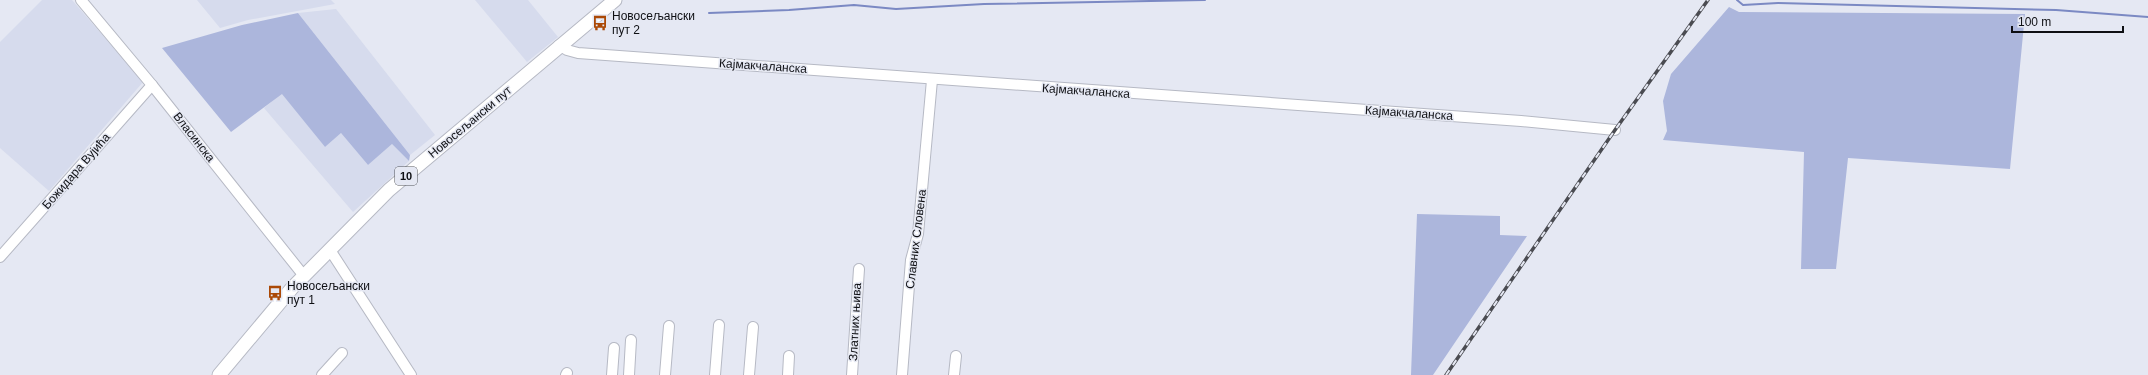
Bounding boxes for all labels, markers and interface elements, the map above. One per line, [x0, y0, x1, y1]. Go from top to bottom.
scale bar [2012, 8, 2123, 34]
place label: Новосељански пут 2 [612, 9, 695, 37]
bus stop icon: Новосељански пут 2 [591, 14, 609, 32]
text: 100 m [2018, 15, 2051, 29]
street label: Кајмакчаланска [719, 56, 808, 76]
street label: Кајмакчаланска [1042, 81, 1131, 101]
street label: Новосељански пут [426, 83, 515, 161]
street label: Кајмакчаланска [1365, 103, 1454, 123]
street label: Власинска [170, 109, 218, 165]
street label: Божидара Вујића [39, 130, 113, 212]
road number: 10 [395, 167, 417, 185]
street label: Славних Словена [903, 188, 929, 290]
place label: Новосељански пут 1 [287, 279, 370, 307]
street label: Златних њива [846, 282, 864, 361]
bus stop icon: Новосељански пут 1 [266, 284, 284, 302]

